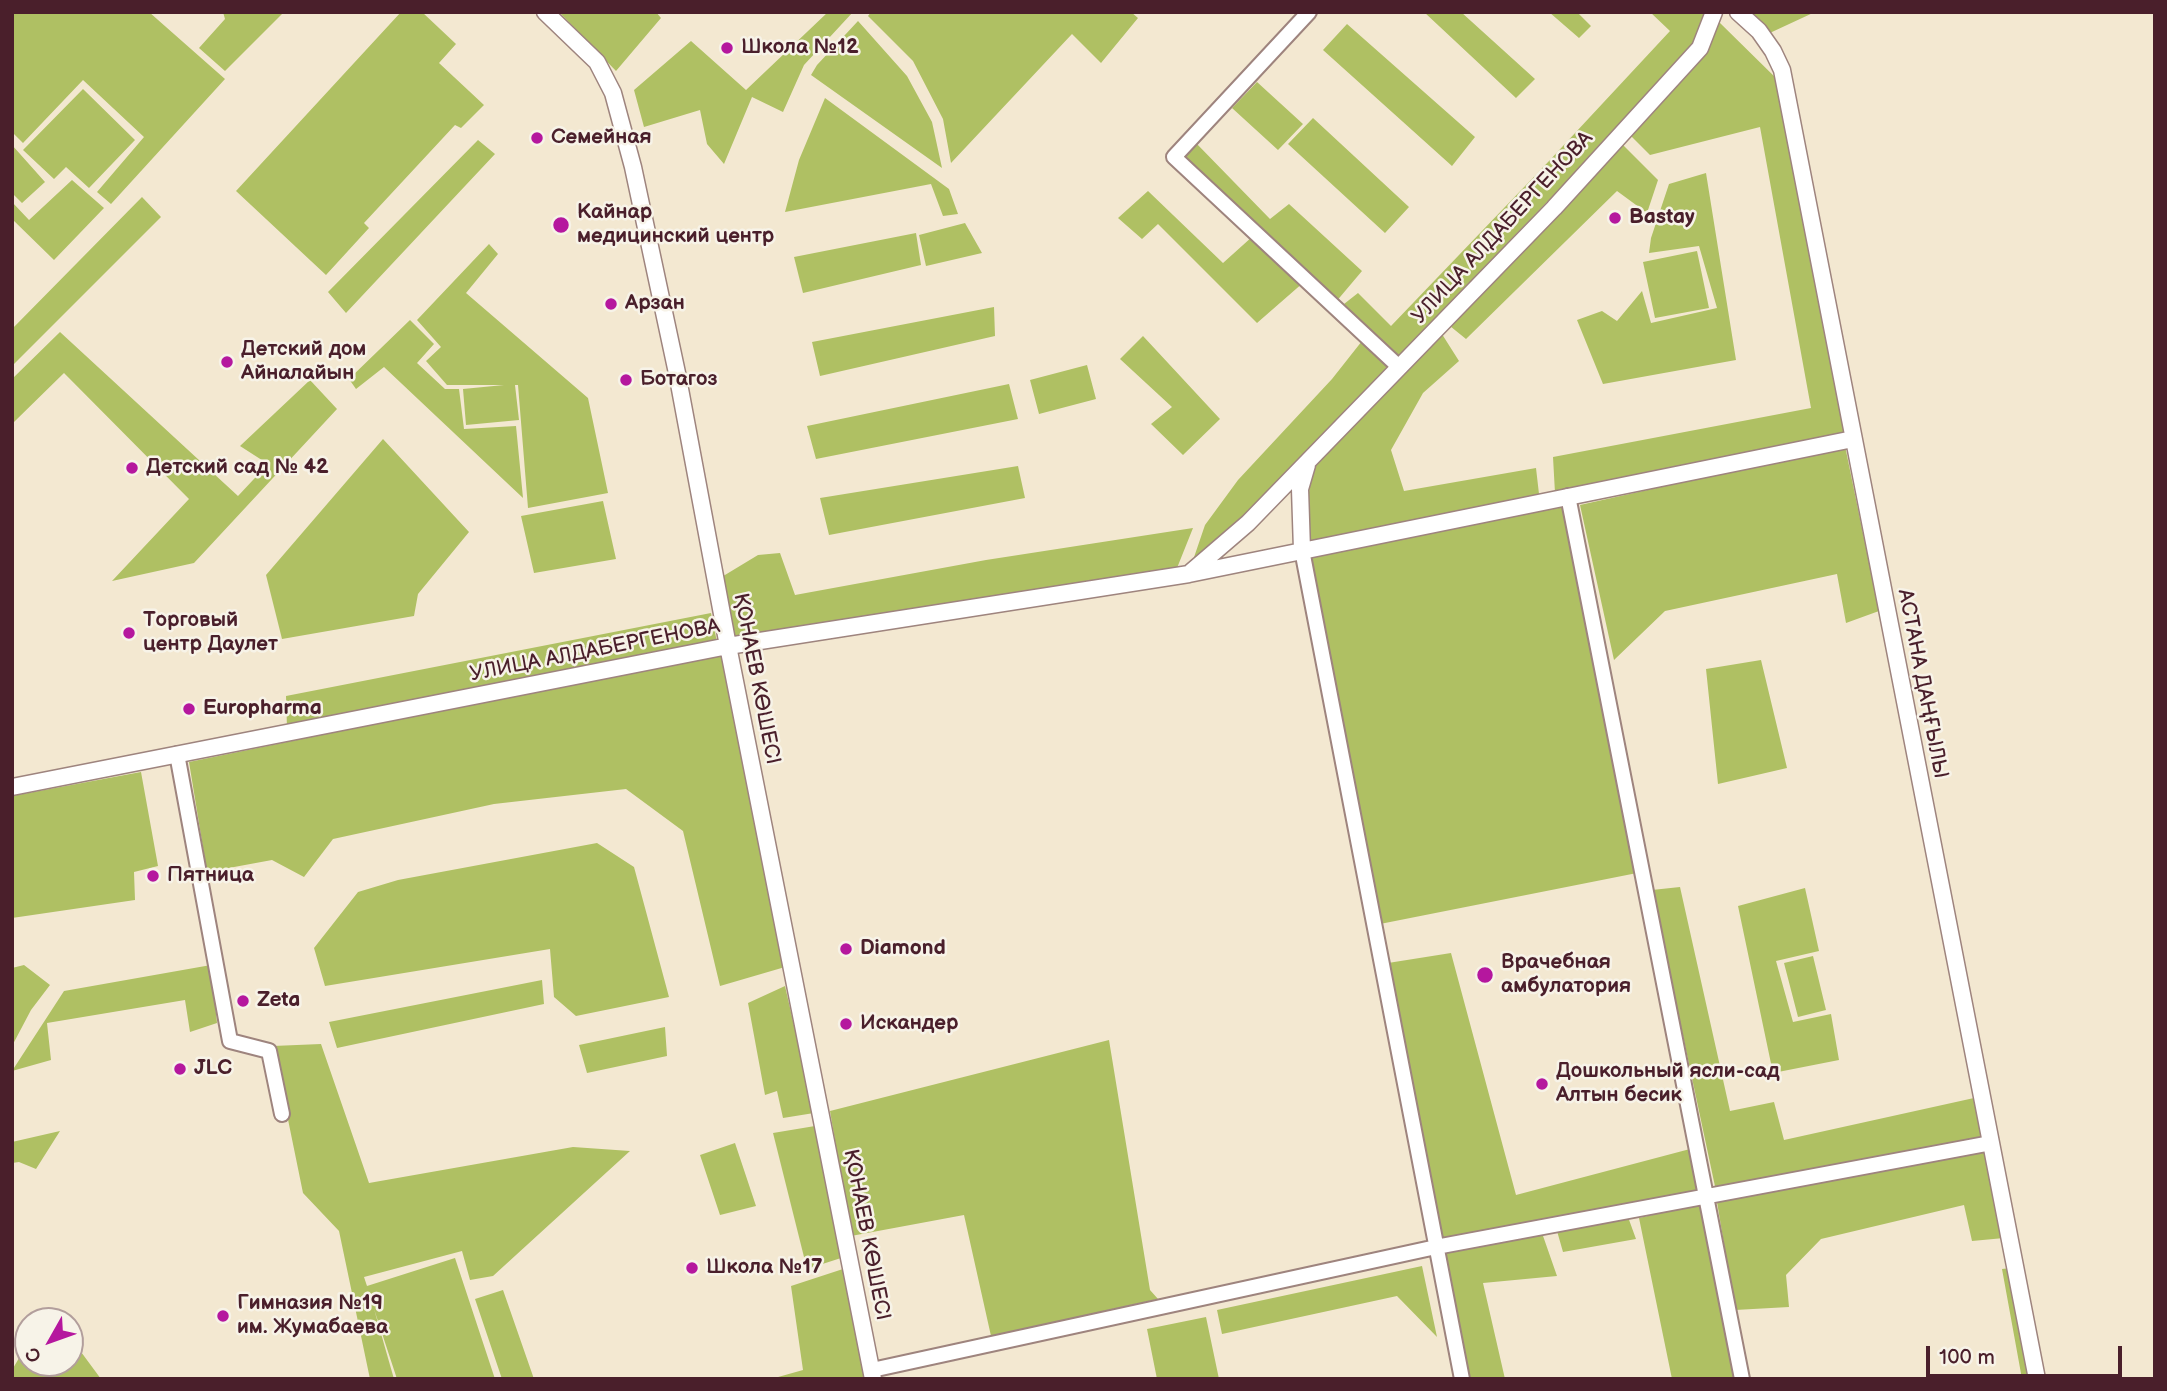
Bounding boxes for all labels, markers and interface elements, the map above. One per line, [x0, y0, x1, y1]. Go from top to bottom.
place label: Школа №12 [741, 35, 859, 61]
marker: Школа №12 [719, 40, 735, 56]
place label: Семейная [551, 125, 652, 151]
street label: УЛИЦА АЛДАБЕРГЕНОВА [1407, 126, 1599, 330]
marker: Семейная [529, 130, 545, 146]
place label: Кайнар медицинский центр [577, 200, 774, 250]
place label: Bastay [1629, 205, 1695, 231]
marker: Bastay [1607, 210, 1623, 226]
marker: Кайнар медицинский центр [551, 215, 571, 235]
place label: Арзан [625, 291, 685, 317]
marker: Арзан [603, 296, 619, 312]
place label: Детский дом Айналайын [241, 337, 366, 387]
marker: Детский дом Айналайын [219, 354, 235, 370]
place label: Ботагоз [640, 367, 717, 393]
marker: Ботагоз [618, 372, 634, 388]
place label: Детский сад № 42 [146, 455, 329, 481]
marker: Детский сад № 42 [124, 460, 140, 476]
street label: АСТАНА ДАҢҒЫЛЫ [1891, 587, 1953, 781]
street label: ҚОНАЕВ КӨШЕСІ [727, 591, 785, 767]
place label: Торговый центр Даулет [143, 608, 278, 658]
street label: УЛИЦА АЛДАБЕРГЕНОВА [468, 614, 722, 688]
marker: Торговый центр Даулет [121, 625, 137, 641]
place label: Europharma [203, 696, 322, 722]
marker: Europharma [181, 701, 197, 717]
place label: Пятница [167, 863, 254, 889]
marker: Пятница [145, 868, 161, 884]
place label: Diamond [860, 936, 946, 962]
marker: Diamond [838, 941, 854, 957]
place label: Врачебная амбулатория [1501, 950, 1631, 1000]
marker: Врачебная амбулатория [1475, 965, 1495, 985]
place label: Zeta [257, 988, 300, 1014]
marker: Zeta [235, 993, 251, 1009]
place label: Искандер [860, 1011, 958, 1037]
marker: Искандер [838, 1016, 854, 1032]
place label: JLC [194, 1056, 232, 1082]
place label: Дошкольный ясли-сад Алтын бесик [1556, 1059, 1780, 1109]
marker: JLC [172, 1061, 188, 1077]
marker: Дошкольный ясли-сад Алтын бесик [1534, 1076, 1550, 1092]
street label: ҚОНАЕВ КӨШЕСІ [837, 1147, 895, 1323]
place label: Школа №17 [706, 1255, 823, 1281]
marker: Школа №17 [684, 1260, 700, 1276]
place label: Гимназия №19 им. Жумабаева [237, 1291, 388, 1341]
north arrow [14, 1307, 84, 1377]
marker: Гимназия №19 им. Жумабаева [215, 1308, 231, 1324]
scale bar [1929, 1332, 2125, 1376]
text: С [21, 1342, 47, 1367]
text: 100 m [1939, 1345, 1995, 1370]

